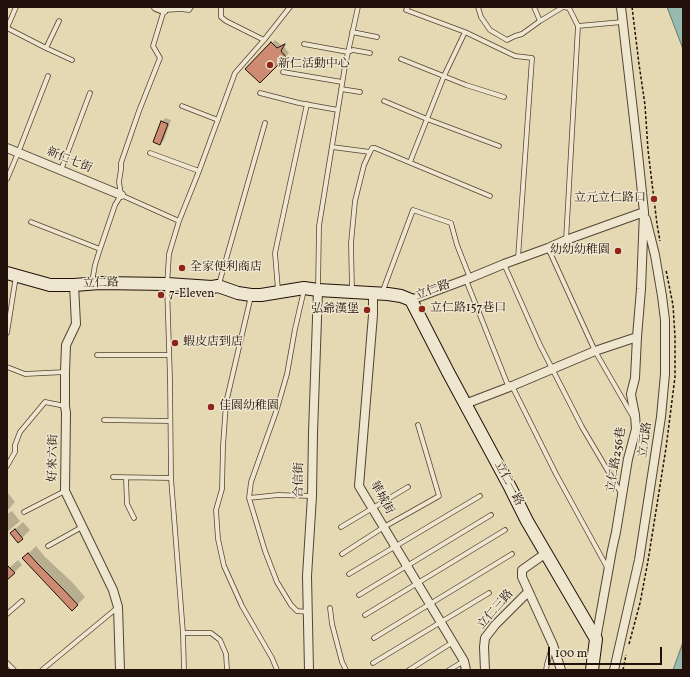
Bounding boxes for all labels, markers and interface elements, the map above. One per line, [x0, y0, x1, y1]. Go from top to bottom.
place label: 新仁活動中心 [278, 58, 350, 72]
marker: 新仁活動中心 [265, 60, 275, 70]
street label: 新仁七街 [44, 145, 94, 177]
place label: 立元立仁路口 [574, 192, 646, 206]
marker: 立元立仁路口 [649, 194, 659, 204]
place label: 幼幼幼稚園 [550, 244, 610, 258]
marker: 幼幼幼稚園 [613, 246, 623, 256]
place label: 全家便利商店 [190, 261, 262, 275]
marker: 全家便利商店 [177, 263, 187, 273]
street label: 立仁路 [83, 276, 119, 292]
street label: 立仁路 [414, 278, 452, 304]
place label: 7-Eleven [169, 288, 214, 302]
marker: 7-Eleven [156, 290, 166, 300]
place label: 立仁路157巷口 [430, 302, 506, 316]
place label: 弘爺漢堡 [311, 303, 359, 317]
marker: 立仁路157巷口 [417, 304, 427, 314]
marker: 弘爺漢堡 [362, 305, 372, 315]
place label: 蝦皮店到店 [183, 336, 243, 350]
marker: 蝦皮店到店 [170, 338, 180, 348]
place label: 佳園幼稚園 [219, 400, 279, 414]
marker: 佳園幼稚園 [206, 402, 216, 412]
street label: 立元路 [636, 421, 656, 459]
street label: 立仁路256巷 [604, 426, 630, 494]
street label: 好來六街 [46, 434, 62, 482]
street label: 立仁一路 [490, 459, 526, 509]
street label: 合信街 [292, 462, 308, 498]
street label: 華城街 [366, 479, 396, 517]
street label: 立仁三路 [475, 587, 517, 633]
scale bar [550, 639, 664, 665]
text: 100 m [555, 646, 587, 662]

